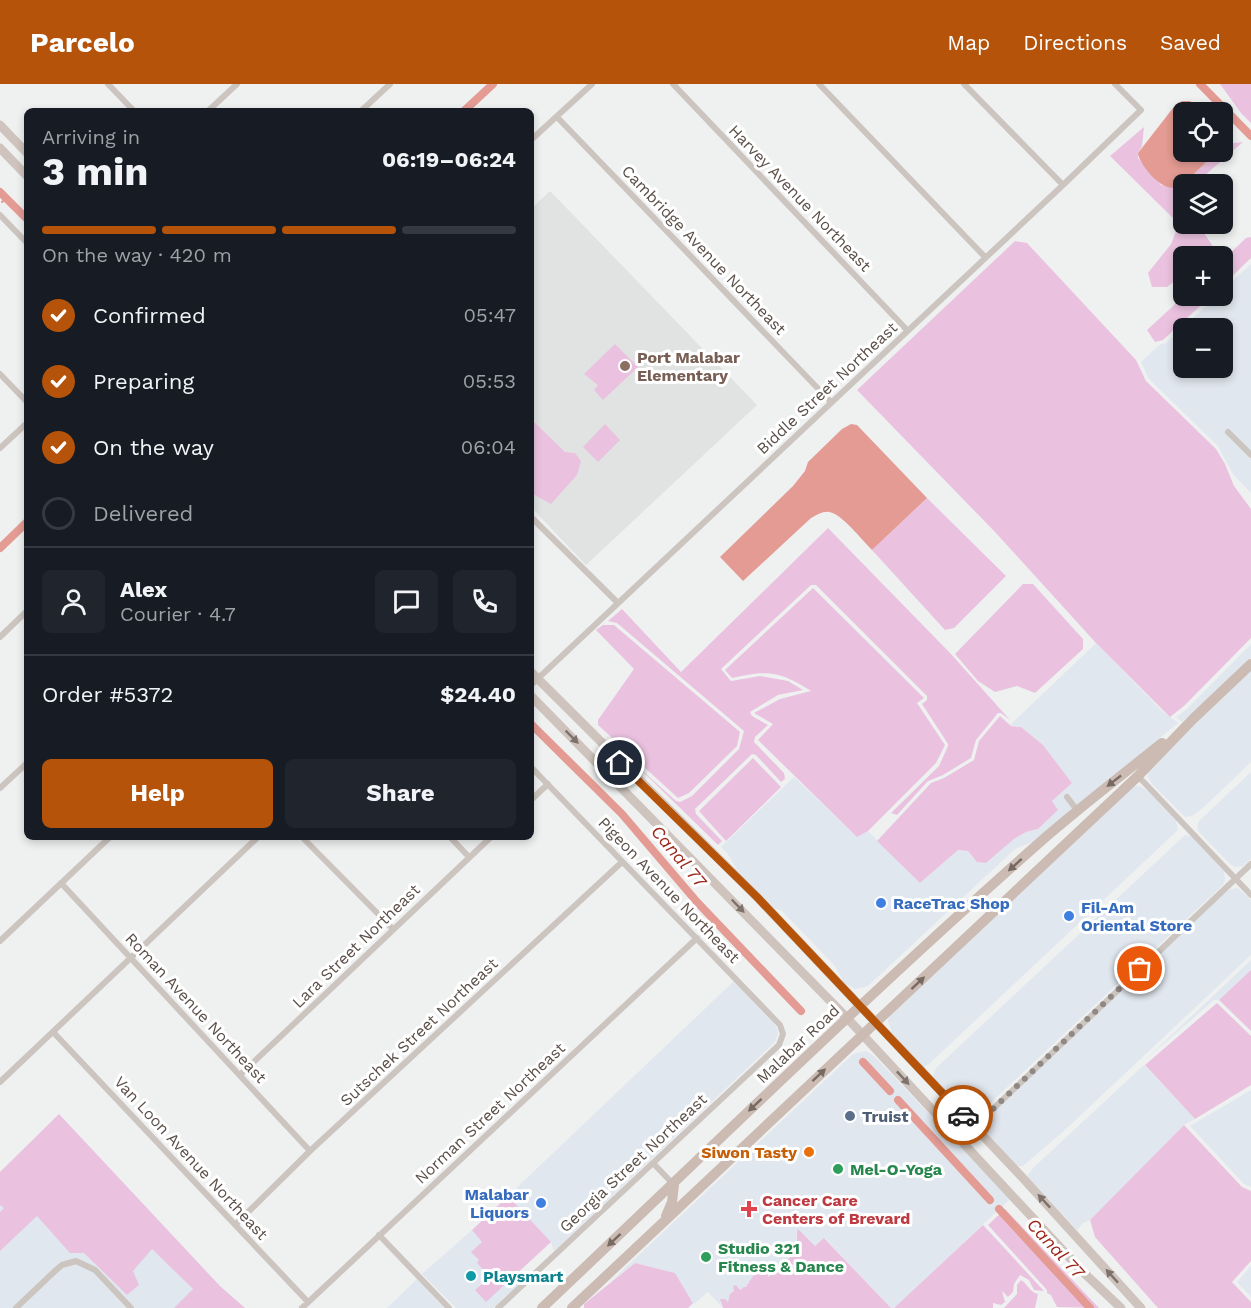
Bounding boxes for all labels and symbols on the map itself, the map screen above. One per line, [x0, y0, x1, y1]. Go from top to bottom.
street label: Harvey Avenue Northeast [725, 121, 875, 275]
street label: Cambridge Avenue Northeast [618, 161, 790, 339]
street label: Biddle Street Northeast [753, 318, 901, 458]
place label: Port Malabar Elementary [637, 348, 740, 385]
marker: Port Malabar Elementary [618, 359, 632, 373]
one-way arrow [565, 730, 580, 744]
pin [594, 737, 645, 788]
one-way arrow [1106, 775, 1122, 788]
street label: Pigeon Avenue Northeast [594, 813, 744, 967]
water label: Canal 77 [647, 821, 712, 892]
one-way arrow [1008, 858, 1023, 871]
street label: Lara Street Northeast [288, 880, 424, 1012]
place label: RaceTrac Shop [893, 894, 1010, 913]
marker: RaceTrac Shop [874, 896, 888, 910]
place label: Fil-Am Oriental Store [1081, 898, 1192, 935]
one-way arrow [731, 899, 745, 913]
marker: Fil-Am Oriental Store [1062, 909, 1076, 923]
street label: Roman Avenue Northeast [121, 929, 271, 1087]
pin [1114, 943, 1165, 994]
street label: Sutschek Street Northeast [336, 954, 502, 1110]
one-way arrow [910, 976, 925, 990]
street label: Malabar Road [753, 1001, 843, 1087]
street label: Norman Street Northeast [411, 1038, 569, 1188]
one-way arrow [812, 1068, 827, 1082]
one-way arrow [895, 1070, 909, 1084]
street label: Van Loon Avenue Northeast [110, 1072, 272, 1244]
courier [933, 1085, 993, 1145]
street label: Georgia Street Northeast [555, 1090, 711, 1236]
one-way arrow [748, 1097, 762, 1111]
place label: Truist [862, 1107, 908, 1126]
marker: Truist [843, 1109, 857, 1123]
place label: Siwon Tasty [701, 1143, 798, 1162]
marker: Siwon Tasty [802, 1145, 816, 1159]
place label: Mel-O-Yoga [850, 1160, 943, 1179]
marker: Mel-O-Yoga [831, 1162, 845, 1176]
place label: Malabar Liquors [464, 1185, 529, 1222]
place label: Cancer Care Centers of Brevard [762, 1191, 910, 1228]
one-way arrow [1037, 1194, 1051, 1209]
marker: Malabar Liquors [534, 1196, 548, 1210]
marker: Cancer Care Centers of Brevard [740, 1200, 758, 1218]
water label: Canal 77 [1023, 1214, 1090, 1283]
one-way arrow [607, 1233, 622, 1247]
place label: Studio 321 Fitness & Dance [718, 1239, 844, 1276]
marker: Studio 321 Fitness & Dance [699, 1250, 713, 1264]
place label: Playsmart [483, 1267, 563, 1286]
marker: Playsmart [464, 1269, 478, 1283]
one-way arrow [1106, 1269, 1119, 1284]

